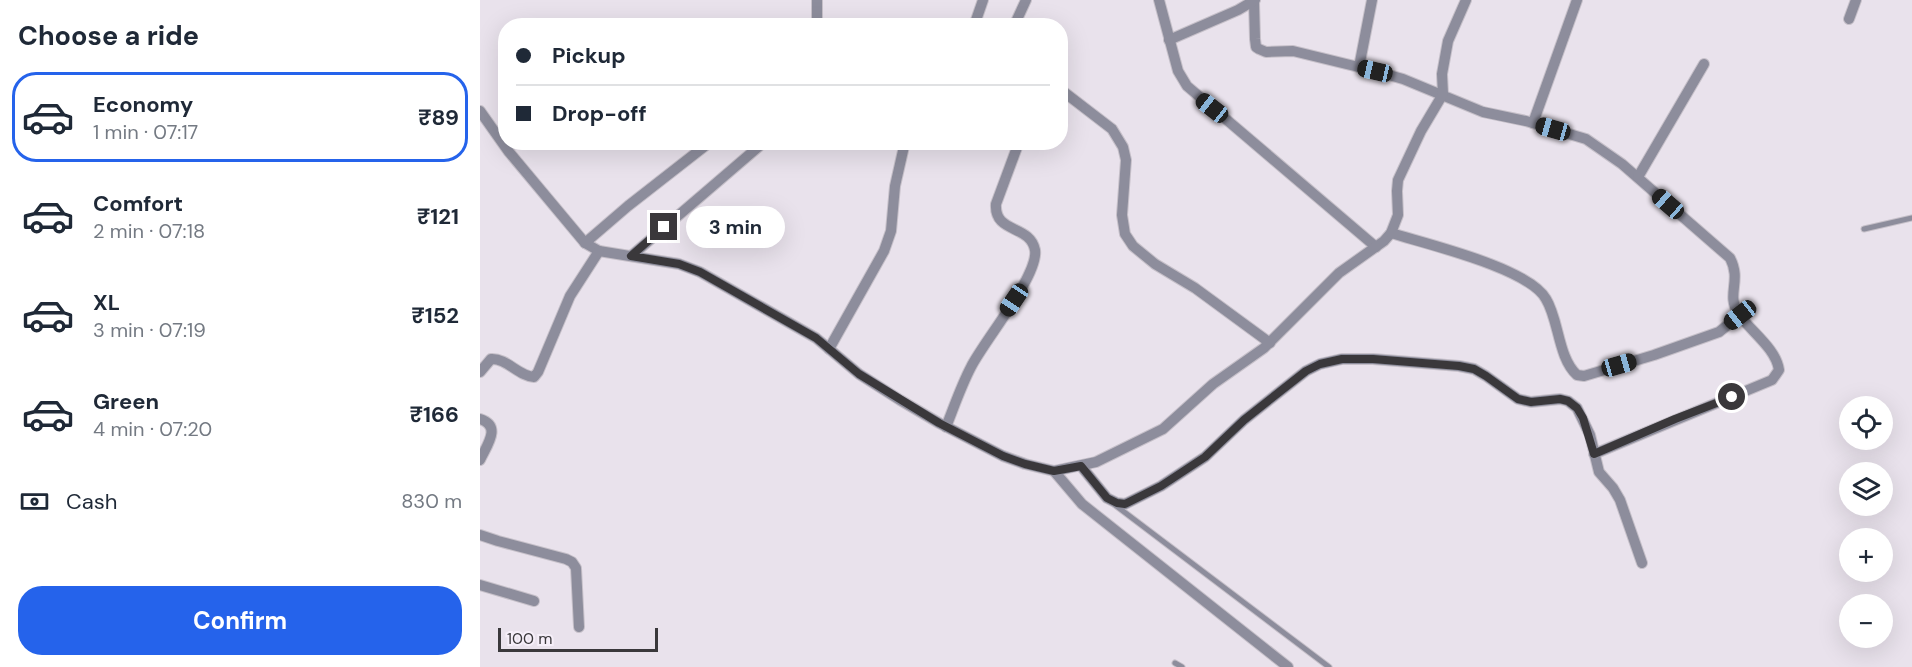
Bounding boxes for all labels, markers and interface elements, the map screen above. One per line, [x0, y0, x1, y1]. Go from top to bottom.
text: Choose a ride [18, 18, 199, 53]
text: Pickup [552, 41, 626, 70]
car [1355, 58, 1395, 84]
icon: car [21, 90, 75, 144]
text: Economy [93, 90, 193, 119]
car [1192, 90, 1232, 126]
text: Drop-off [552, 99, 647, 128]
text: ₹89 [418, 103, 459, 132]
car [1533, 115, 1573, 143]
text: 1 min · 07:17 [93, 119, 198, 145]
car [1649, 185, 1687, 223]
icon: car [21, 189, 75, 243]
text: Comfort [93, 189, 183, 218]
text: ₹121 [417, 202, 459, 231]
callout: 3 min [685, 206, 784, 248]
route end [650, 213, 677, 240]
text: 3 min [709, 214, 762, 240]
text: 2 min · 07:18 [93, 218, 205, 244]
car [996, 280, 1032, 320]
icon: car [21, 288, 75, 342]
text: XL [93, 288, 120, 317]
car [1720, 297, 1760, 333]
text: ₹152 [411, 301, 459, 330]
text: 3 min · 07:19 [93, 317, 206, 343]
car [1599, 351, 1639, 379]
route start [1718, 383, 1745, 410]
icon: car [21, 387, 75, 441]
text: Green [93, 387, 159, 416]
map controls [1839, 396, 1893, 648]
button: locate [1839, 396, 1893, 450]
text: ₹166 [410, 400, 459, 429]
text: 4 min · 07:20 [93, 416, 212, 442]
button: layers [1839, 462, 1893, 516]
icon: cash [18, 485, 51, 518]
text: Cash [66, 487, 117, 516]
text: 830 m [401, 488, 462, 514]
button: + [1839, 528, 1893, 582]
button: Confirm [18, 586, 462, 655]
button: − [1839, 594, 1893, 648]
scale bar [498, 625, 658, 652]
text: 100 m [507, 628, 552, 649]

